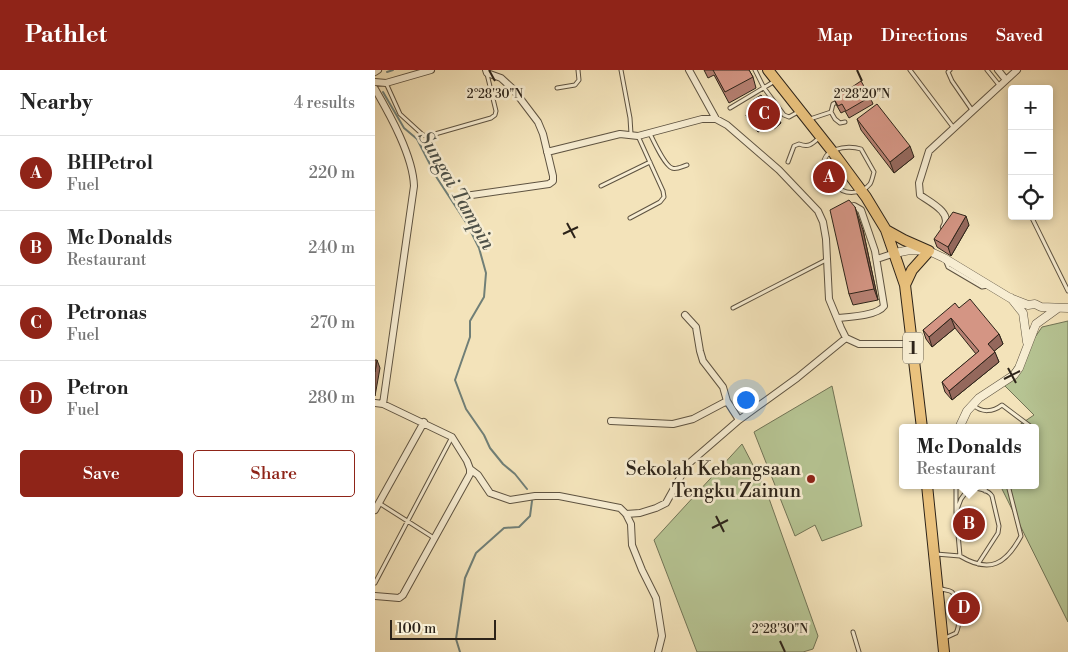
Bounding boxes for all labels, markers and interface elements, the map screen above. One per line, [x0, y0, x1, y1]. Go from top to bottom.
text: Pathlet [25, 20, 107, 50]
text: Map [817, 24, 853, 47]
text: Directions [881, 24, 968, 47]
text: Saved [996, 24, 1043, 47]
map controls [1008, 85, 1053, 220]
button: + [1008, 85, 1053, 130]
text: 2°28'30"N [467, 87, 523, 102]
text: 2°28'20"N [834, 87, 890, 102]
text: Nearby [20, 90, 93, 116]
text: 4 results [294, 93, 355, 113]
pin: C [748, 95, 780, 133]
water label: Sungai Tampin [412, 127, 500, 255]
button: − [1008, 130, 1053, 175]
text: BHPetrol [67, 151, 153, 175]
pin: A [813, 158, 845, 196]
text: A [30, 163, 42, 183]
text: 220 m [309, 163, 355, 183]
text: Fuel [67, 175, 99, 195]
button: locate [1008, 175, 1053, 220]
text: Mc Donalds [67, 226, 172, 250]
text: B [30, 238, 42, 258]
text: 240 m [308, 238, 355, 258]
text: Restaurant [67, 250, 146, 270]
text: Petronas [67, 301, 147, 325]
text: C [30, 313, 42, 333]
text: 270 m [310, 313, 355, 333]
text: Fuel [67, 325, 99, 345]
road number: 1 [903, 332, 923, 364]
text: Petron [67, 376, 128, 400]
your location [733, 387, 759, 413]
text: D [30, 388, 42, 408]
text: 280 m [308, 388, 355, 408]
text: Fuel [67, 400, 99, 420]
popup [899, 424, 1039, 489]
text: Mc Donalds [916, 435, 1022, 459]
button: Save [20, 450, 183, 497]
button: Share [193, 450, 355, 497]
place label: Sekolah Kebangsaan Tengku Zainun [626, 457, 801, 503]
text: Restaurant [916, 459, 996, 479]
marker: Sekolah Kebangsaan Tengku Zainun [805, 473, 817, 485]
pin: B [953, 505, 985, 543]
pin: D [948, 589, 980, 627]
scale bar [390, 617, 496, 640]
text: 100 m [397, 620, 436, 638]
text: 2°28'30"N [752, 622, 808, 637]

